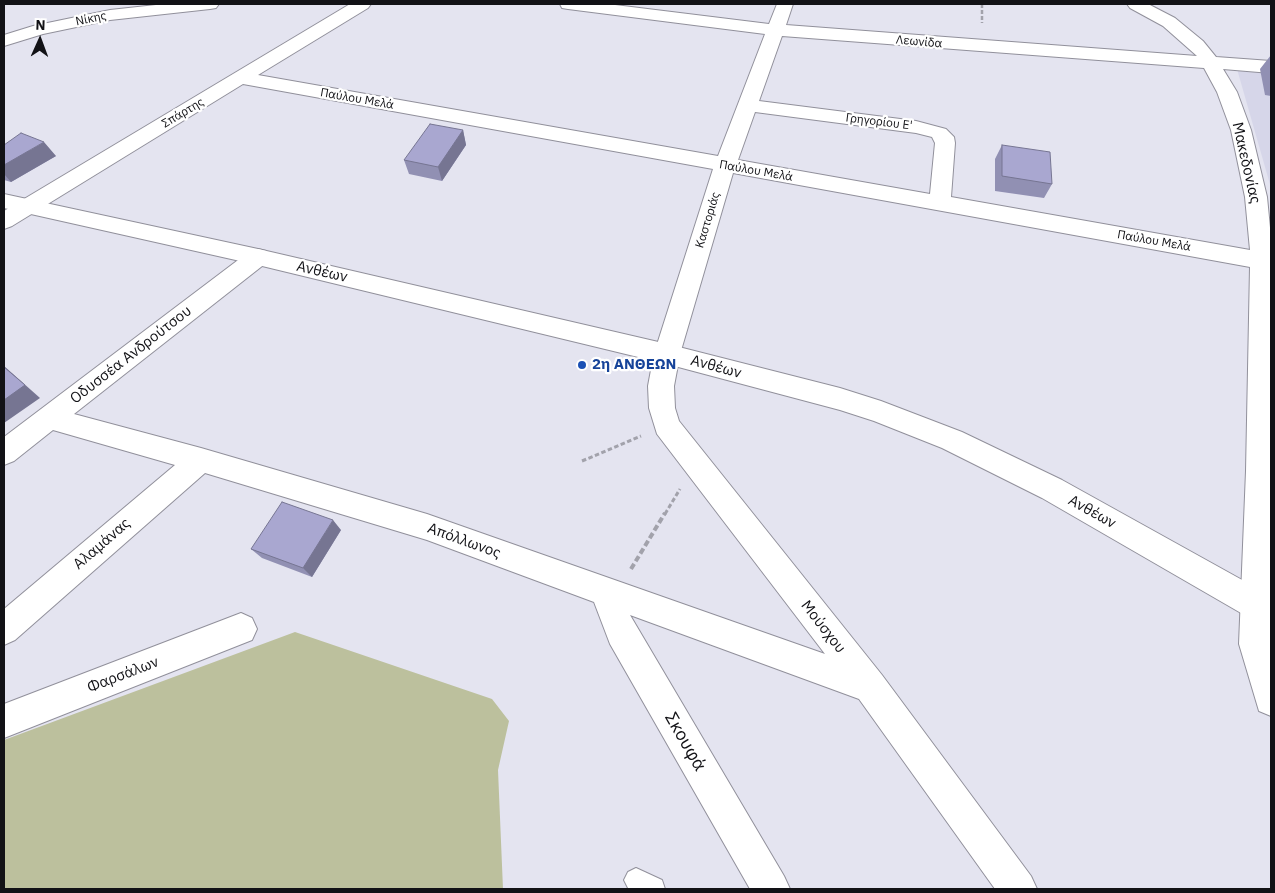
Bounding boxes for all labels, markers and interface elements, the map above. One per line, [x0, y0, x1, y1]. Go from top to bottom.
street label: Νίκης [74, 9, 108, 29]
north arrow [15, 15, 65, 65]
text: N [35, 16, 46, 34]
street label: Λεωνίδα [895, 33, 943, 51]
street label: Παύλου Μελά [319, 85, 395, 113]
street label: Σπάρτης [159, 95, 207, 131]
street label: Γρηγορίου Ε' [845, 111, 913, 133]
street label: Μακεδονίας [1228, 121, 1264, 205]
street label: Παύλου Μελά [718, 157, 794, 185]
street label: Καστοριάς [693, 190, 723, 250]
street label: Παύλου Μελά [1116, 227, 1192, 255]
street label: Ανθέων [295, 257, 349, 287]
street label: Οδυσσέα Ανδρούτσου [67, 302, 195, 408]
street label: Ανθέων [689, 352, 743, 382]
place label: 2η ΑΝΘΕΩΝ [592, 356, 676, 374]
marker: 2η ΑΝΘΕΩΝ [576, 359, 588, 371]
street label: Ανθέων [1065, 492, 1119, 532]
street label: Αλαμάνας [70, 514, 134, 574]
street label: Απόλλωνος [425, 519, 503, 563]
street label: Μούσχου [797, 597, 849, 657]
street label: Φαρσάλων [85, 653, 161, 697]
street label: Σκουφά [660, 709, 710, 775]

